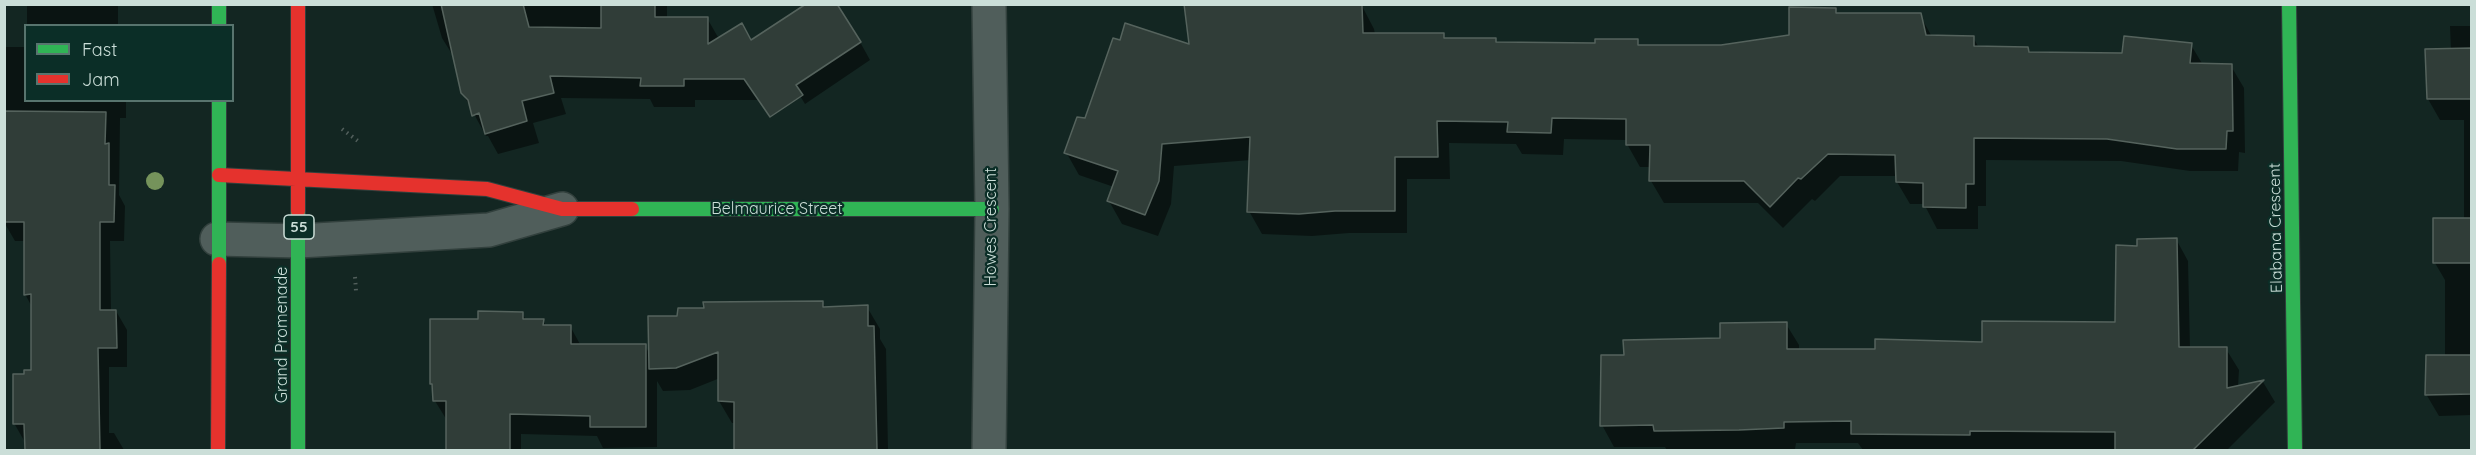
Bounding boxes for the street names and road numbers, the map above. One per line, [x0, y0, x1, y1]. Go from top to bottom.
street label: Elabana Crescent [2265, 163, 2287, 293]
street label: Howes Crescent [981, 168, 1001, 286]
street label: Belmaurice Street [711, 199, 843, 219]
road number: 55 [284, 215, 314, 239]
street label: Grand Promenade [272, 267, 292, 403]

